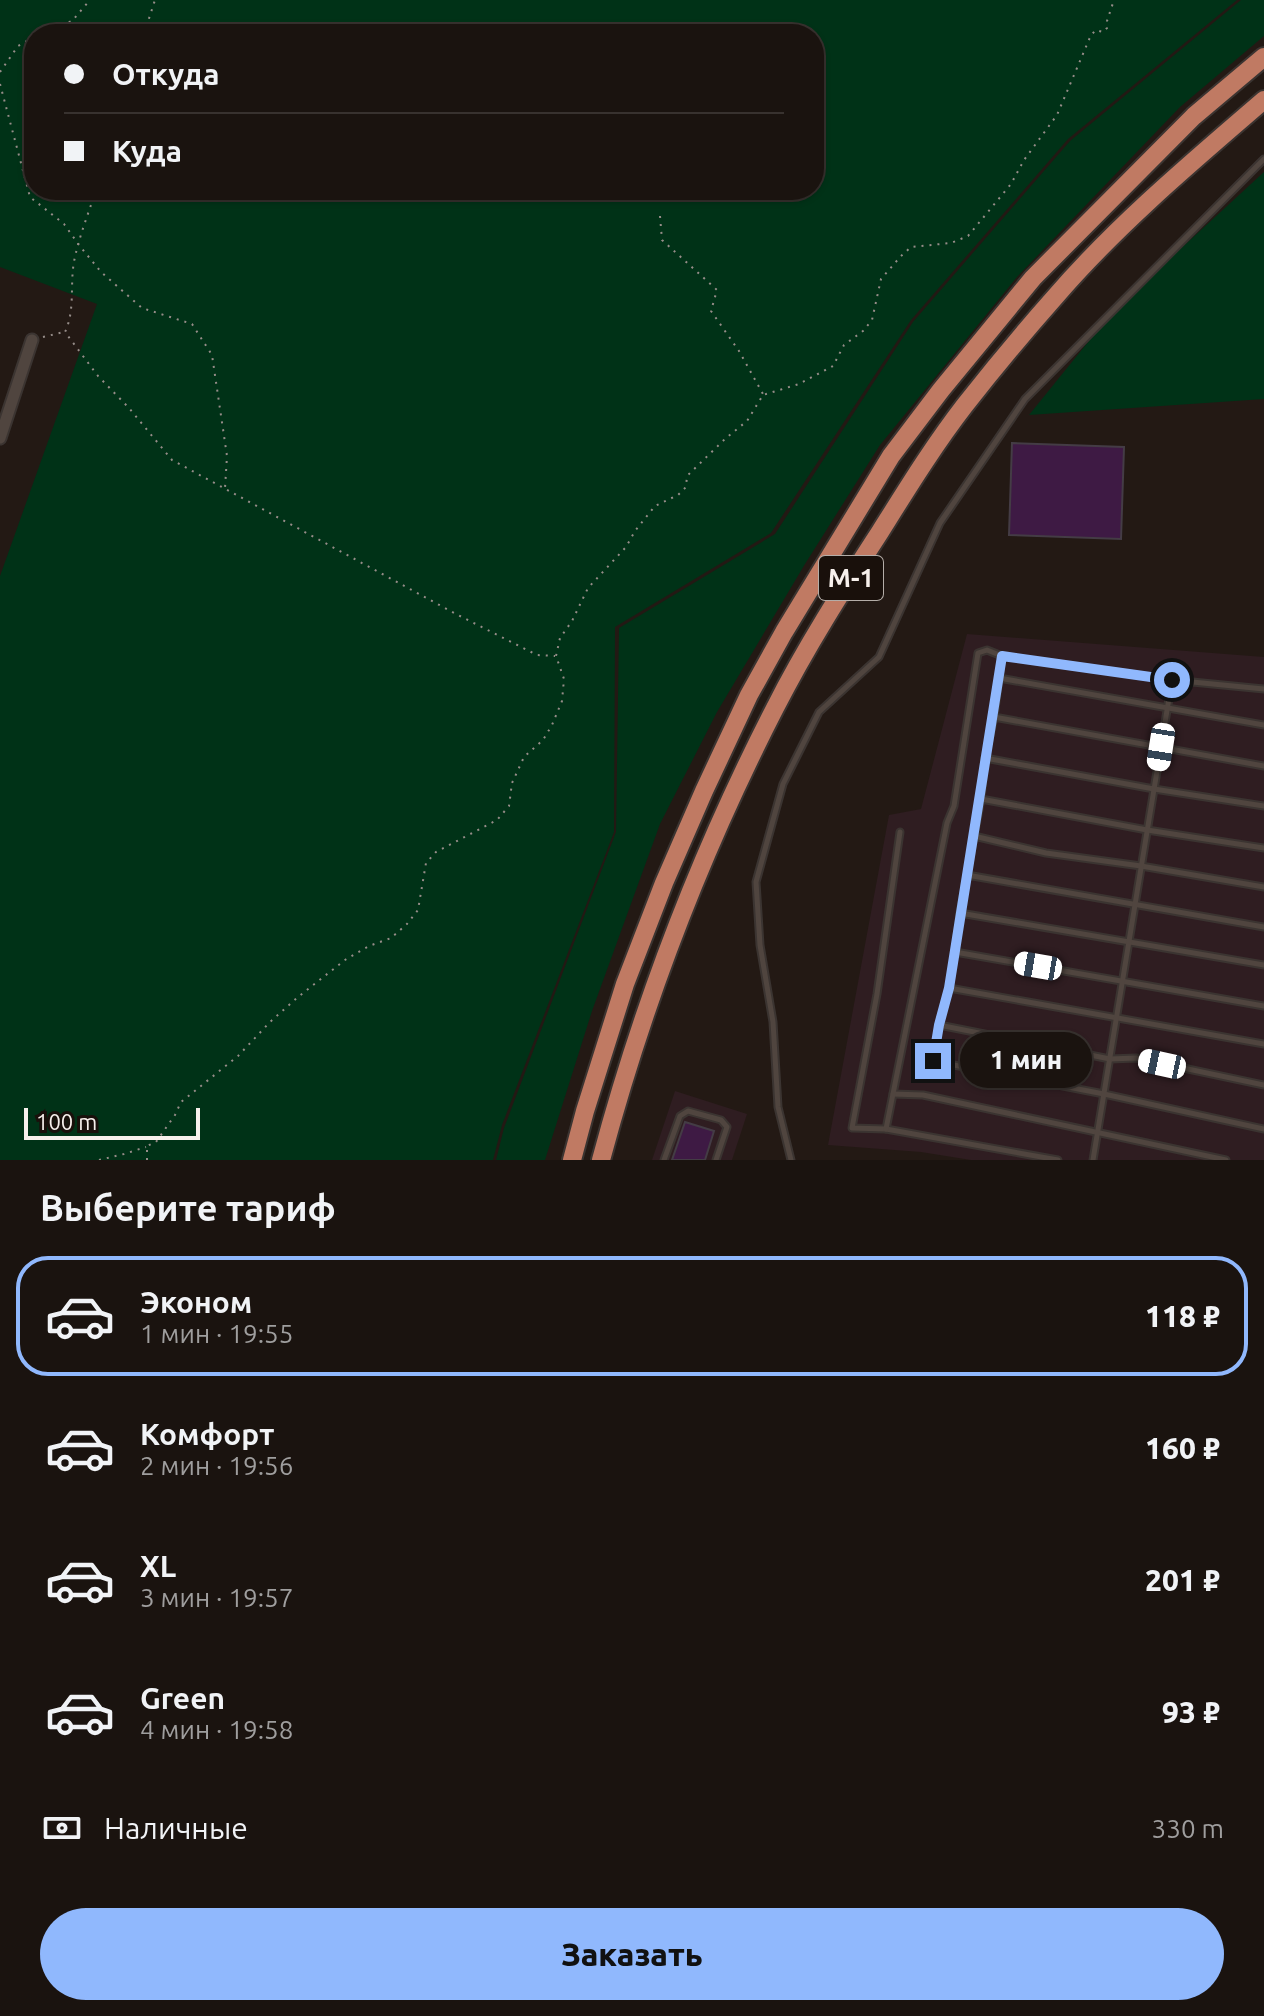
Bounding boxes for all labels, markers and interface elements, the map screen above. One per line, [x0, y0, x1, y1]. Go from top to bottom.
text: Откуда [112, 57, 220, 91]
text: Куда [112, 134, 182, 168]
road number: М-1 [819, 556, 883, 600]
route start [1154, 662, 1190, 698]
car [1145, 721, 1177, 773]
car [1012, 950, 1064, 982]
callout: 1 мин [961, 1033, 1093, 1089]
route end [915, 1043, 951, 1079]
text: 1 мин [990, 1045, 1062, 1074]
car [1136, 1047, 1188, 1081]
scale bar [24, 1104, 200, 1140]
text: 100 m [36, 1109, 97, 1134]
text: Выберите тариф [40, 1187, 336, 1228]
icon: car [44, 1280, 116, 1352]
text: Эконом [140, 1285, 252, 1319]
text: 118 ₽ [1145, 1299, 1220, 1333]
text: 1 мин · 19:55 [140, 1319, 293, 1348]
icon: car [44, 1412, 116, 1484]
text: Комфорт [140, 1417, 274, 1451]
text: 160 ₽ [1145, 1431, 1220, 1465]
text: 2 мин · 19:56 [140, 1451, 293, 1480]
icon: car [44, 1544, 116, 1616]
text: XL [140, 1549, 176, 1583]
text: 201 ₽ [1145, 1563, 1220, 1597]
text: 3 мин · 19:57 [140, 1583, 293, 1612]
icon: car [44, 1676, 116, 1748]
text: Green [140, 1681, 225, 1715]
text: 93 ₽ [1162, 1695, 1220, 1729]
text: 4 мин · 19:58 [140, 1715, 293, 1744]
icon: cash [40, 1806, 84, 1850]
text: Наличные [104, 1811, 248, 1845]
text: 330 m [1152, 1814, 1224, 1843]
button: Заказать [40, 1908, 1224, 2000]

